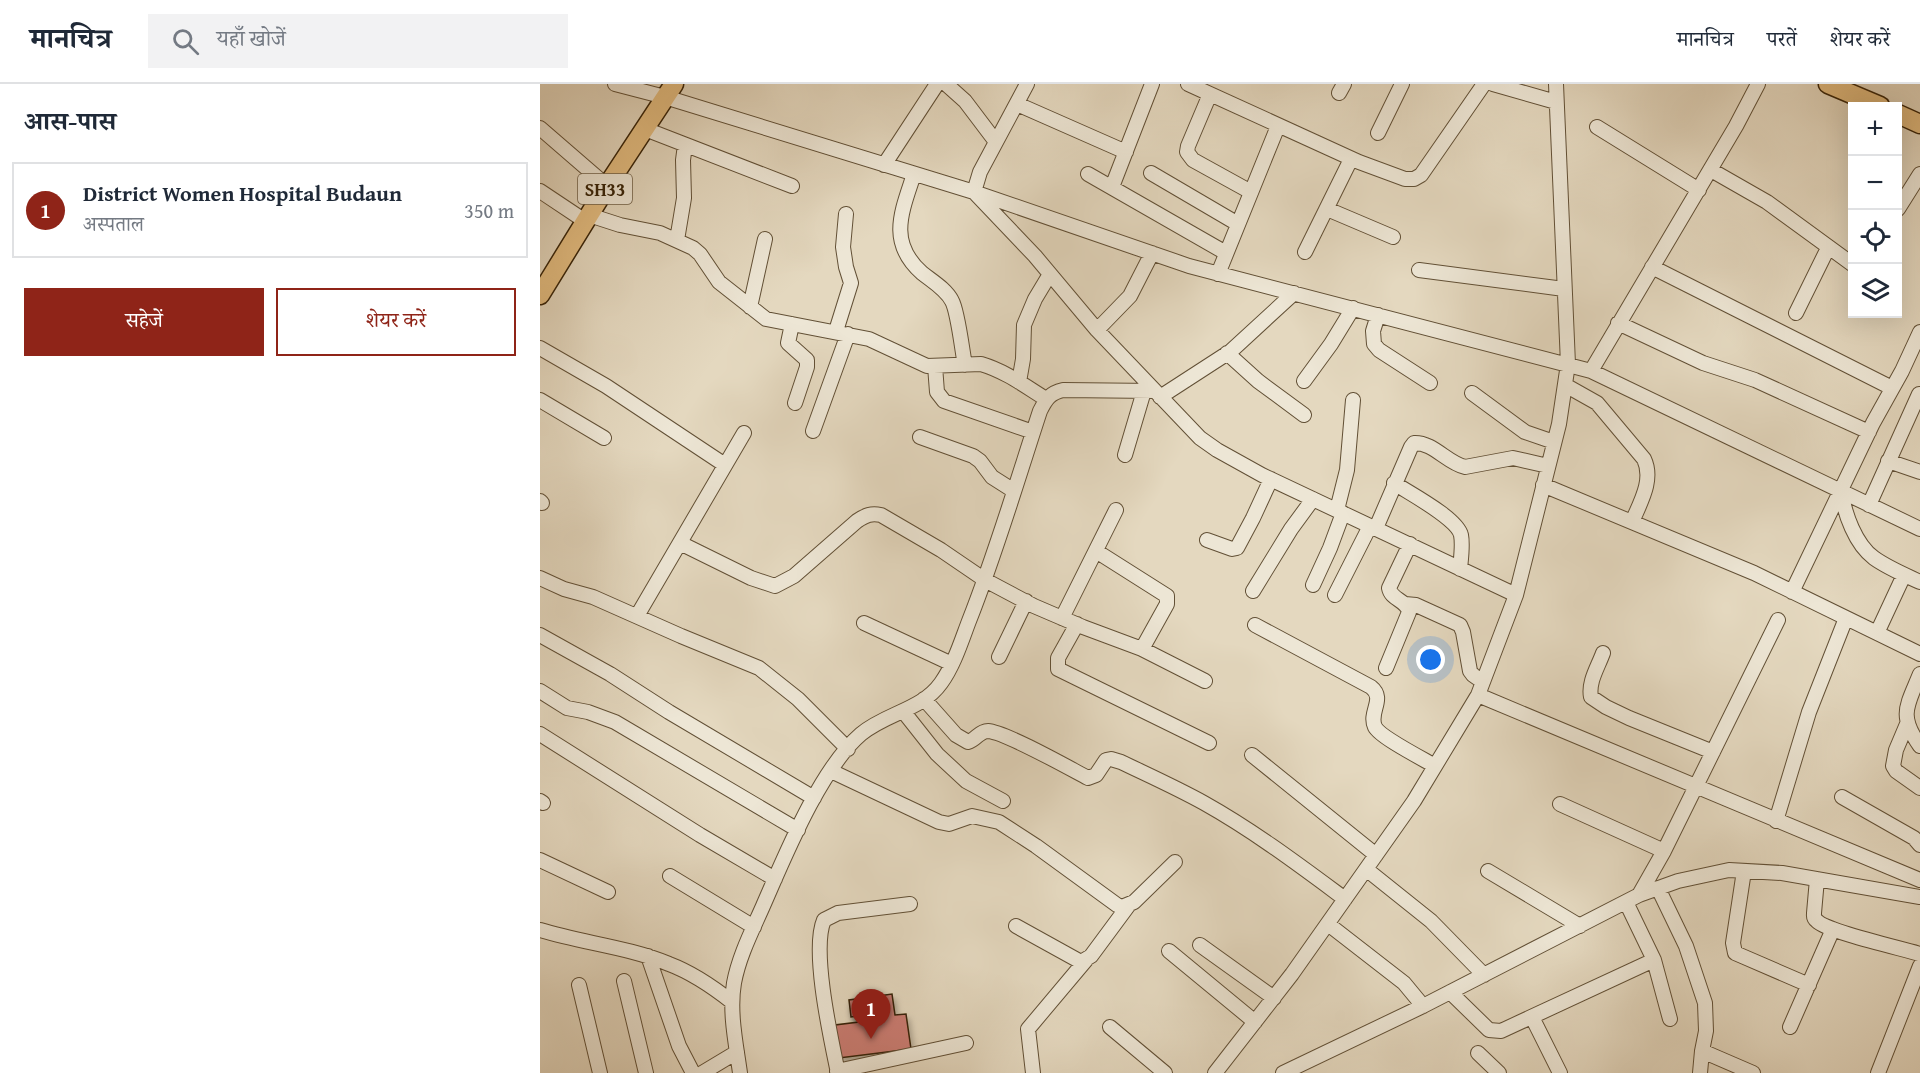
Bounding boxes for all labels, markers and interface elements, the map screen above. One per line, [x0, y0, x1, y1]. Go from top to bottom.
search box [148, 14, 568, 68]
text: मानचित्र [30, 17, 112, 58]
text: यहाँ खोजें [217, 22, 286, 54]
text: मानचित्र [1677, 23, 1734, 54]
text: परतें [1767, 23, 1797, 54]
text: शेयर करें [1830, 23, 1890, 54]
icon: search [169, 25, 202, 58]
text: आस-पास [24, 101, 116, 140]
map controls [1848, 102, 1902, 318]
button: + [1848, 102, 1902, 156]
button: − [1848, 156, 1902, 210]
road number: SH33 [578, 174, 632, 204]
text: District Women Hospital Budaun [83, 177, 402, 209]
text: 1 [40, 196, 51, 225]
text: 350 m [464, 196, 514, 225]
text: अस्पताल [83, 209, 144, 238]
button: locate [1848, 210, 1902, 264]
button: layers [1848, 264, 1902, 318]
button: सहेजें [24, 288, 264, 356]
button: शेयर करें [276, 288, 516, 356]
your location [1416, 645, 1445, 674]
pin: 1 [852, 990, 890, 1039]

